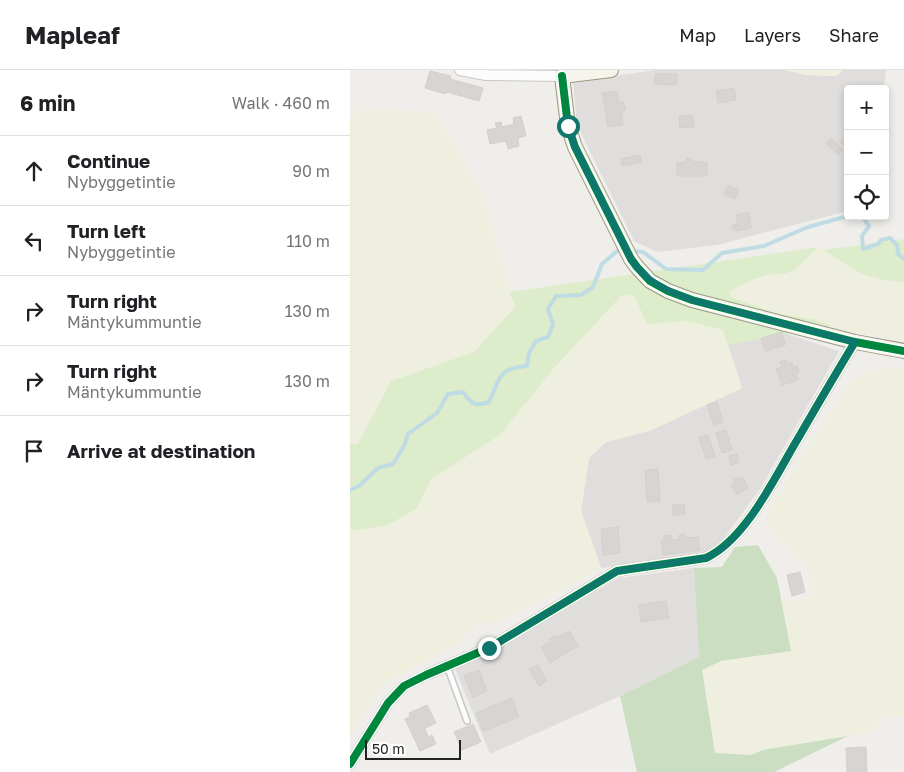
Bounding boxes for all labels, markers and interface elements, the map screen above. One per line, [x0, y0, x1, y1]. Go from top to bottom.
text: Mapleaf [25, 20, 120, 49]
text: Map [679, 24, 716, 46]
text: Layers [744, 24, 801, 46]
text: Share [829, 24, 879, 46]
map controls [844, 85, 889, 220]
button: + [844, 85, 889, 130]
text: 6 min [20, 90, 75, 116]
text: Walk · 460 m [232, 93, 330, 113]
route start [557, 115, 580, 138]
button: − [844, 130, 889, 175]
text: Continue [67, 149, 150, 172]
icon: ahead [20, 157, 48, 185]
text: 90 m [292, 161, 330, 181]
text: Nybyggetintie [67, 172, 176, 192]
button: locate [844, 175, 889, 220]
text: Turn left [67, 219, 146, 242]
icon: left [20, 227, 48, 255]
text: 110 m [286, 231, 330, 251]
text: Nybyggetintie [67, 242, 176, 262]
text: Turn right [67, 289, 157, 312]
icon: right [20, 297, 48, 325]
text: 130 m [285, 301, 330, 321]
text: Mäntykummuntie [67, 312, 202, 332]
text: Turn right [67, 359, 157, 382]
icon: right [20, 367, 48, 395]
text: 130 m [285, 371, 330, 391]
text: Mäntykummuntie [67, 382, 202, 402]
icon: arrive [20, 437, 48, 465]
text: Arrive at destination [67, 439, 255, 462]
route end [478, 637, 501, 660]
scale bar [365, 737, 461, 760]
text: 50 m [372, 740, 405, 757]

